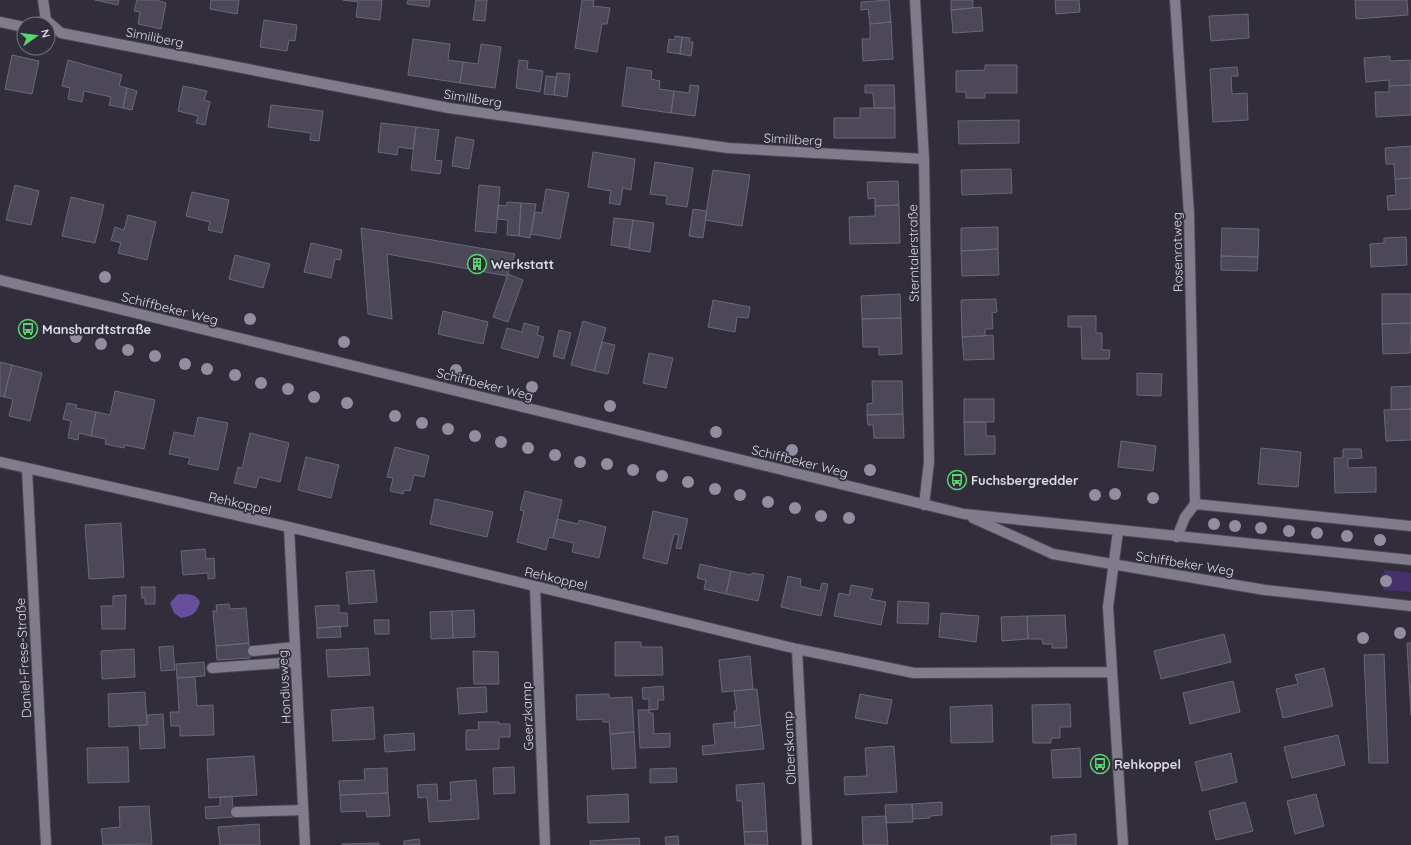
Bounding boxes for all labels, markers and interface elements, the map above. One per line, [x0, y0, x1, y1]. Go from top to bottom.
north arrow [16, 16, 56, 56]
street label: Similiberg [125, 24, 185, 50]
text: N [38, 28, 53, 39]
street label: Similiberg [443, 86, 503, 110]
street label: Similiberg [763, 129, 823, 149]
street label: Sterntalerstraße [904, 204, 922, 302]
street label: Rosenrotweg [1168, 212, 1186, 292]
building icon: Werkstatt [466, 253, 488, 275]
place label: Werkstatt [491, 256, 554, 272]
street label: Schiffbeker Weg [120, 288, 220, 328]
bus stop icon: Manshardtstraße [17, 318, 39, 340]
place label: Manshardtstraße [42, 321, 152, 337]
street label: Schiffbeker Weg [435, 364, 535, 404]
street label: Schiffbeker Weg [750, 441, 850, 481]
bus stop icon: Fuchsbergredder [946, 469, 968, 491]
place label: Fuchsbergredder [971, 472, 1079, 488]
street label: Rehkoppel [207, 488, 273, 518]
street label: Schiffbeker Weg [1135, 547, 1235, 579]
street label: Rehkoppel [523, 563, 589, 593]
street label: Daniel-Frese-Straße [12, 597, 34, 719]
street label: Hondiusweg [274, 650, 294, 724]
street label: Geerzkamp [518, 681, 536, 751]
street label: Olberskamp [779, 711, 799, 785]
bus stop icon: Rehkoppel [1089, 753, 1111, 775]
place label: Rehkoppel [1114, 756, 1181, 772]

